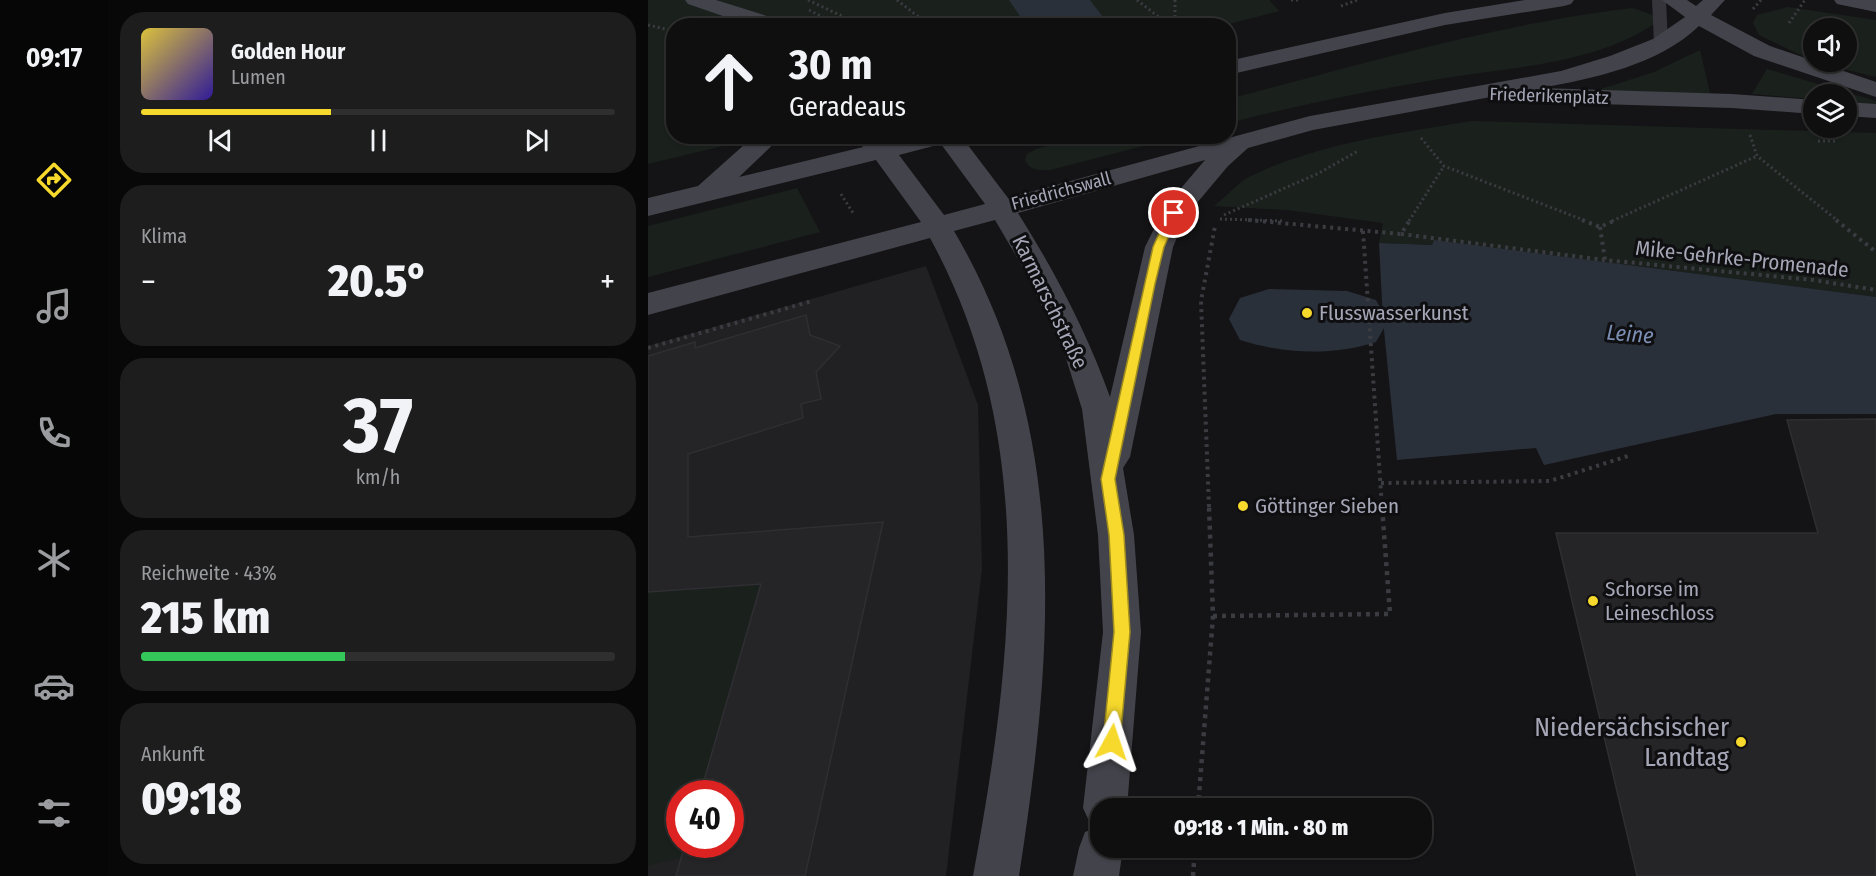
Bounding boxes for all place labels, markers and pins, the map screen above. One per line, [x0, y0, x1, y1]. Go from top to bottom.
pin [1148, 187, 1199, 238]
place label: Flusswasserkunst [1319, 300, 1469, 326]
marker: Flusswasserkunst [1300, 306, 1314, 320]
place label: Göttinger Sieben [1255, 493, 1399, 519]
marker: Göttinger Sieben [1236, 499, 1250, 513]
place label: Schorse im Leineschloss [1605, 576, 1714, 626]
marker: Schorse im Leineschloss [1586, 594, 1600, 608]
place label: Niedersächsischer Landtag [1534, 712, 1730, 773]
marker: Niedersächsischer Landtag [1734, 735, 1748, 749]

